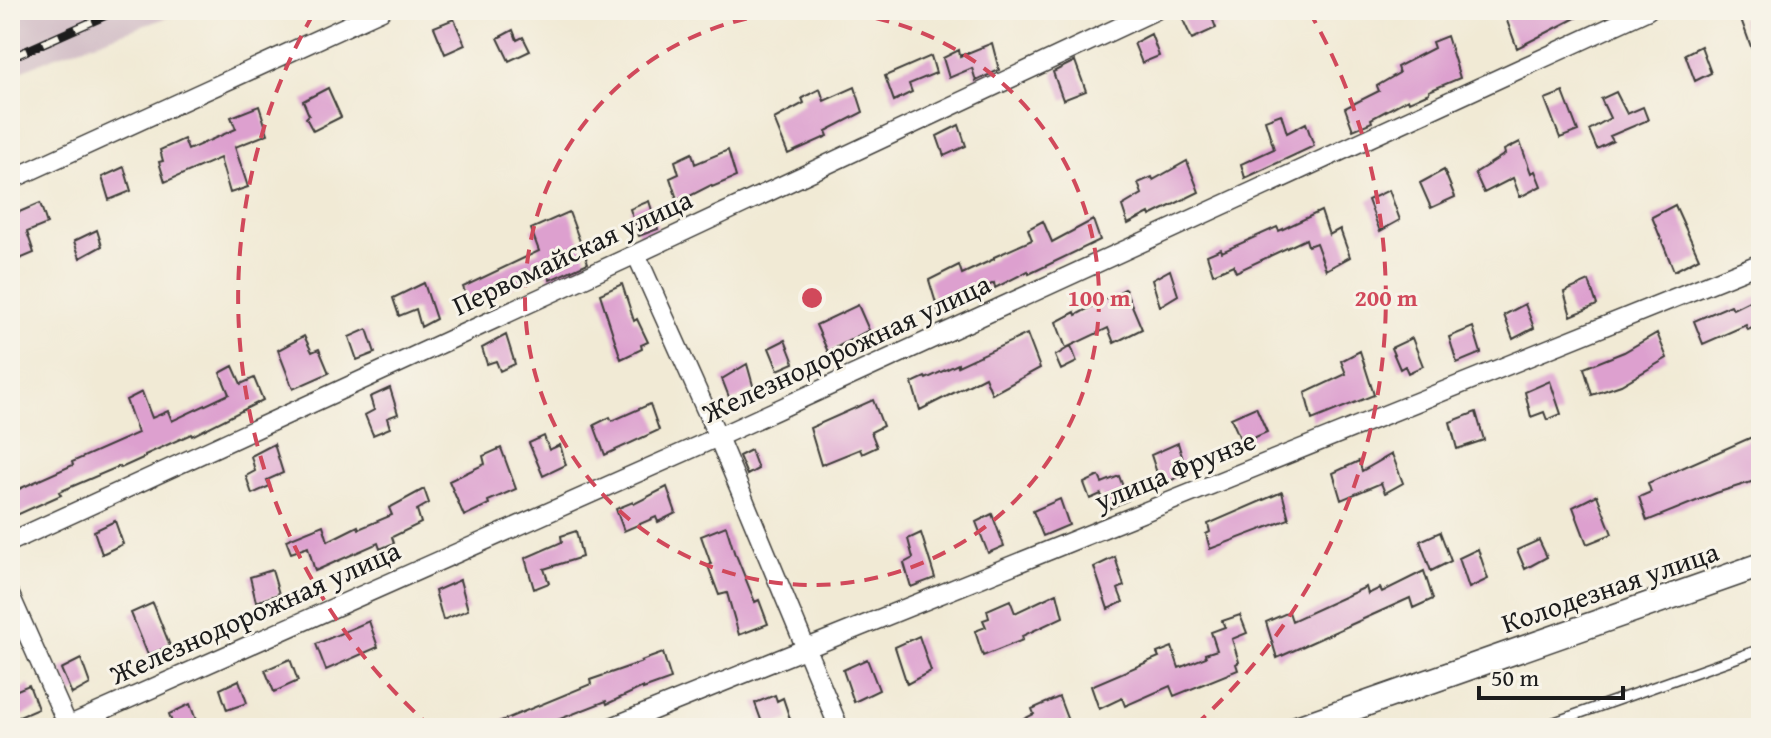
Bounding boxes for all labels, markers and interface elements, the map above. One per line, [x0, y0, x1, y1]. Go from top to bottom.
street label: Первомайская улица [445, 178, 699, 325]
street label: Железнодорожная улица [694, 262, 997, 433]
text: 100 m [1067, 280, 1131, 315]
text: 200 m [1354, 280, 1418, 315]
centre of rings [798, 284, 826, 312]
street label: улица Фрунзе [1087, 419, 1262, 521]
street label: Железнодорожная улица [102, 529, 407, 695]
street label: Колодезная улица [1496, 530, 1725, 643]
scale bar [1479, 650, 1623, 700]
text: 50 m [1491, 660, 1539, 695]

